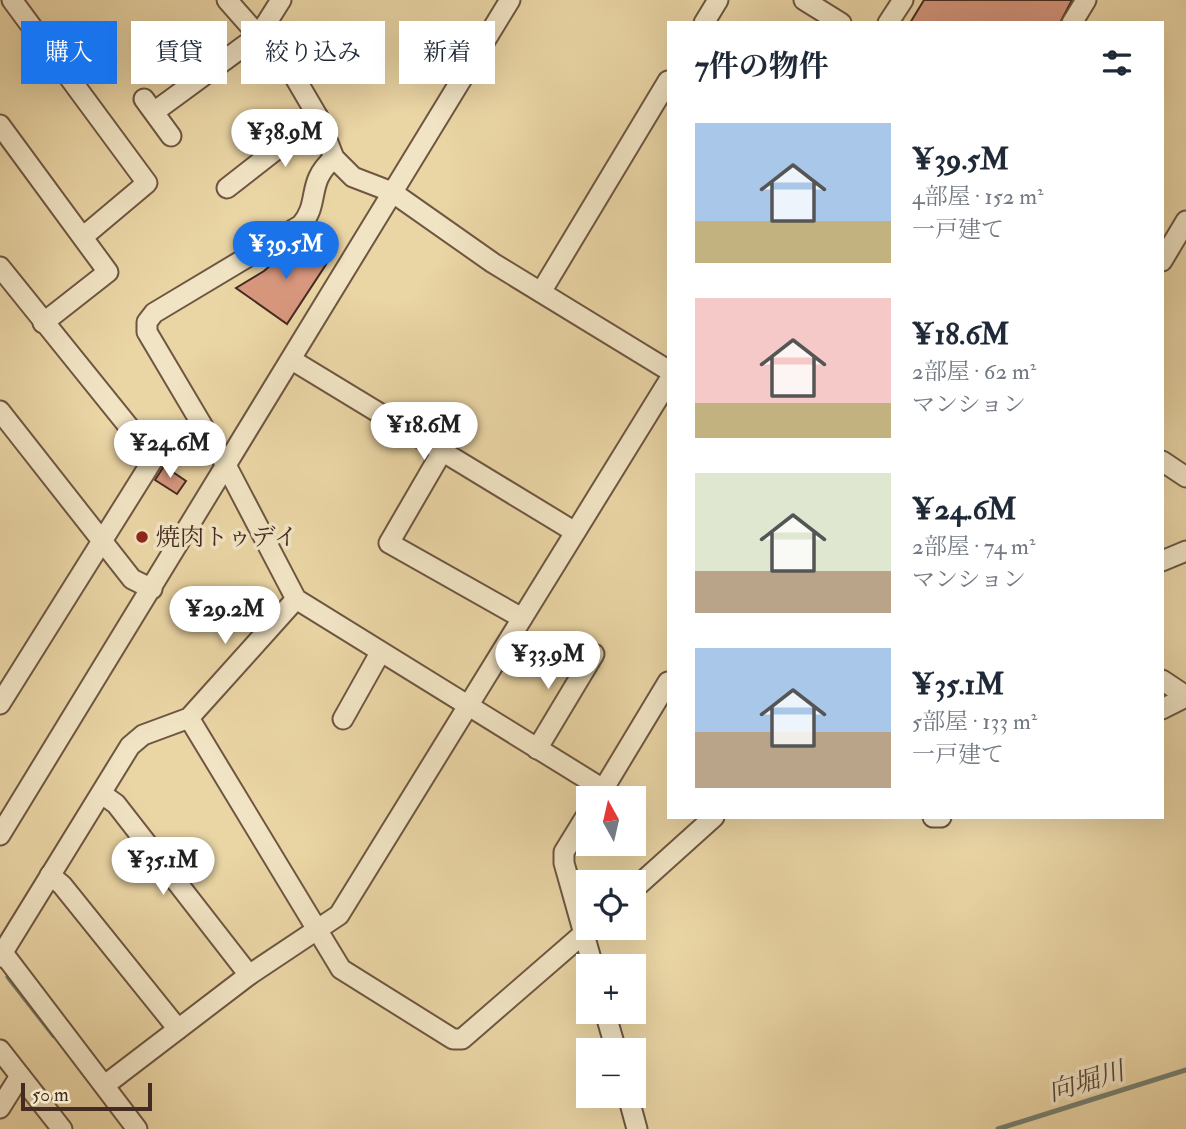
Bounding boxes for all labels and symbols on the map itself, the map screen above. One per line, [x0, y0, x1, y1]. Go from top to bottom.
pin: ¥38.9M [228, 110, 342, 169]
pin: ¥39.5M [229, 222, 343, 281]
pin: ¥18.6M [367, 402, 481, 462]
pin: ¥24.6M [113, 420, 227, 480]
place label: 焼肉トゥデイ [156, 522, 298, 553]
marker: 焼肉トゥデイ [134, 529, 150, 545]
pin: ¥29.2M [168, 586, 282, 646]
pin: ¥33.9M [491, 632, 605, 691]
north arrow [576, 786, 646, 856]
pin: ¥35.1M [106, 838, 220, 897]
water label: 向堀川 [1044, 1054, 1131, 1109]
scale bar [21, 1080, 152, 1112]

